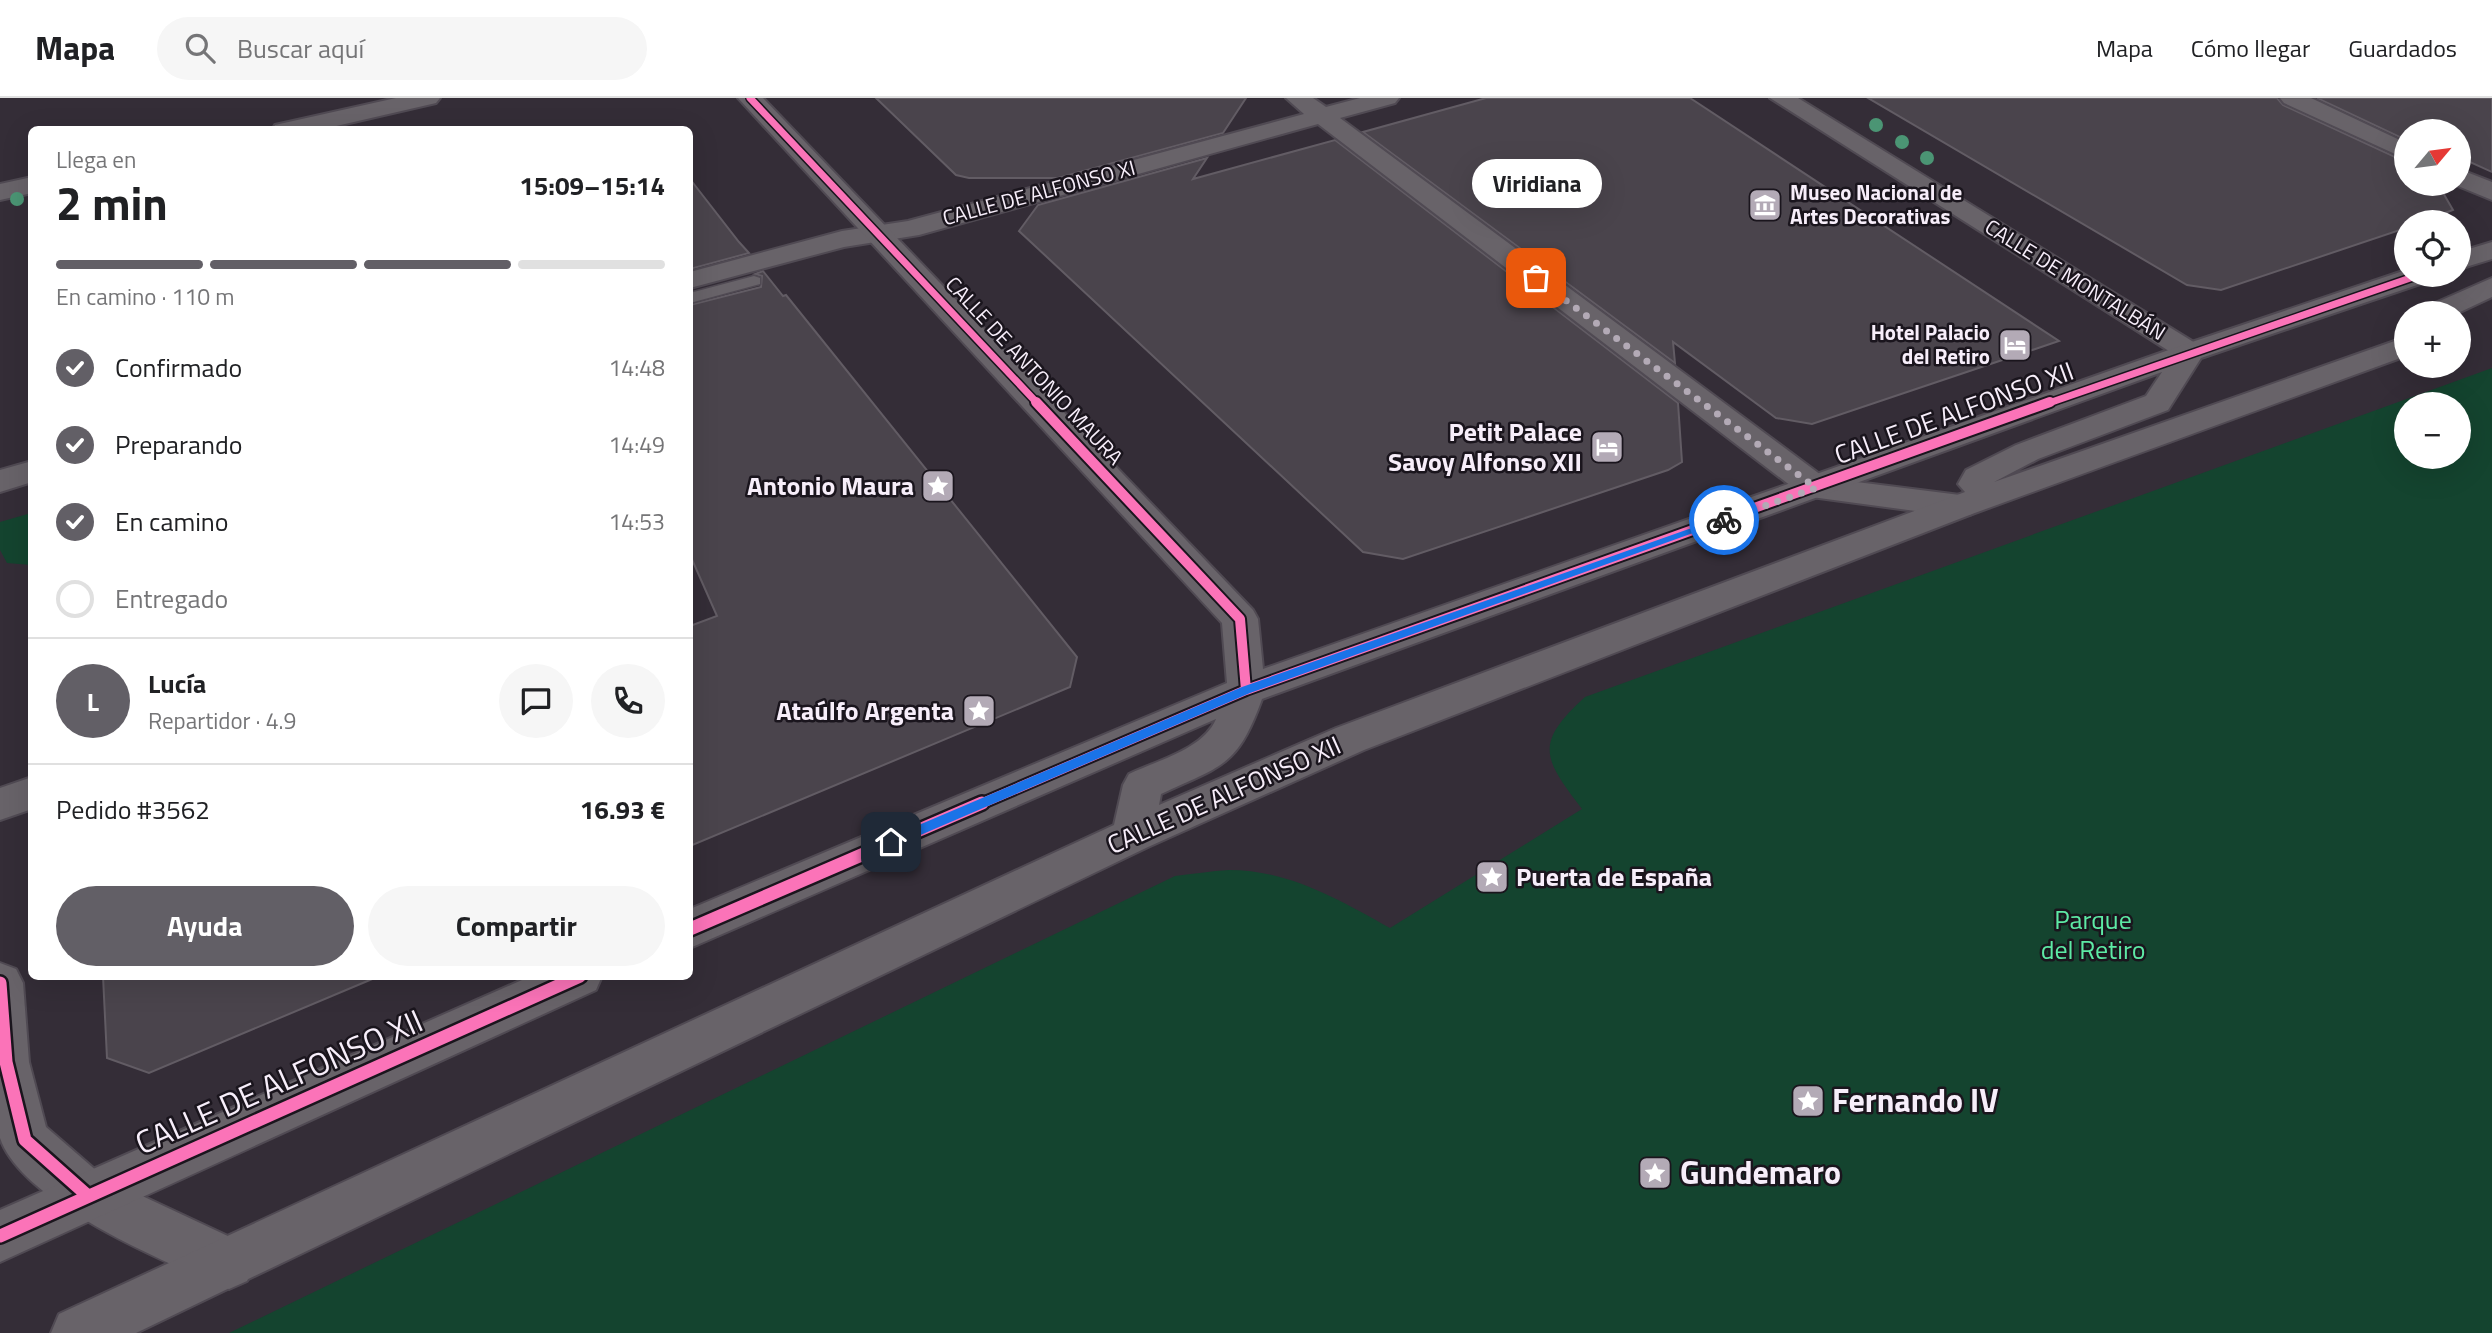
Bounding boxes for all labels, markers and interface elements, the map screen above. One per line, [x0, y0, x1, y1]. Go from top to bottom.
search box [157, 17, 647, 80]
text: Mapa [35, 23, 115, 73]
icon: search [181, 29, 219, 67]
text: Buscar aquí [237, 29, 364, 68]
text: Mapa [2096, 30, 2153, 66]
text: Cómo llegar [2191, 30, 2310, 66]
text: Guardados [2348, 30, 2457, 66]
north arrow [2394, 119, 2471, 196]
map controls [2394, 119, 2471, 469]
text: Llega en [56, 142, 136, 177]
street label: CALLE DE ALFONSO XI [939, 151, 1139, 233]
callout: Viridiana [1471, 159, 1601, 208]
text: 15:09–15:14 [519, 166, 665, 205]
text: Viridiana [1492, 166, 1582, 201]
text: 2 min [56, 168, 168, 238]
place label: Museo Nacional de Artes Decorativas [1790, 176, 1962, 232]
museum icon: Museo Nacional de Artes Decorativas [1746, 186, 1784, 224]
button: locate [2394, 210, 2471, 287]
street label: CALLE DE MONTALBÁN [1979, 211, 2172, 348]
pin [1506, 248, 1566, 308]
icon: bag [1517, 259, 1555, 297]
street label: CALLE DE ANTONIO MAURA [938, 269, 1131, 472]
text: En camino · 110 m [56, 279, 234, 314]
button: + [2394, 301, 2471, 378]
place label: Hotel Palacio del Retiro [1871, 316, 1990, 372]
hotel icon: Hotel Palacio del Retiro [1996, 326, 2034, 364]
text: Confirmado [115, 348, 242, 387]
icon: check [56, 349, 94, 387]
text: 14:48 [608, 350, 665, 385]
street label: CALLE DE ALFONSO XII [1829, 351, 2079, 474]
button: − [2394, 392, 2471, 469]
place label: Petit Palace Savoy Alfonso XII [1388, 412, 1582, 481]
text: Preparando [115, 425, 242, 464]
icon: check [56, 426, 94, 464]
text: 14:49 [608, 427, 665, 462]
hotel icon: Petit Palace Savoy Alfonso XII [1588, 428, 1626, 466]
place label: Antonio Maura [747, 466, 914, 505]
place icon: Antonio Maura [919, 467, 957, 505]
courier [1689, 485, 1759, 555]
icon: bike [1705, 501, 1743, 539]
text: En camino [115, 502, 229, 541]
icon: check [56, 503, 94, 541]
text: 14:53 [608, 504, 665, 539]
text: Entregado [115, 579, 228, 618]
text: Lucía [148, 664, 206, 703]
button: chat [499, 664, 573, 738]
button: phone [591, 664, 665, 738]
text: L [87, 682, 99, 721]
place label: Ataúlfo Argenta [776, 691, 954, 730]
place icon: Ataúlfo Argenta [960, 692, 998, 730]
text: Repartidor · 4.9 [148, 703, 296, 738]
street label: CALLE DE ALFONSO XII [1101, 726, 1347, 864]
text: Pedido #3562 [56, 790, 210, 829]
text: 16.93 € [580, 790, 665, 829]
pin [861, 812, 921, 872]
icon: home [872, 823, 910, 861]
place label: Puerta de España [1516, 857, 1712, 896]
place icon: Puerta de España [1473, 858, 1511, 896]
button: Ayuda [56, 886, 354, 966]
button: Compartir [368, 886, 665, 966]
park label: Parque del Retiro [2041, 900, 2145, 969]
street label: CALLE DE ALFONSO XII [127, 996, 430, 1166]
place label: Fernando IV [1832, 1076, 1999, 1124]
place icon: Fernando IV [1789, 1082, 1827, 1120]
place label: Gundemaro [1680, 1148, 1841, 1196]
place icon: Gundemaro [1636, 1154, 1674, 1192]

